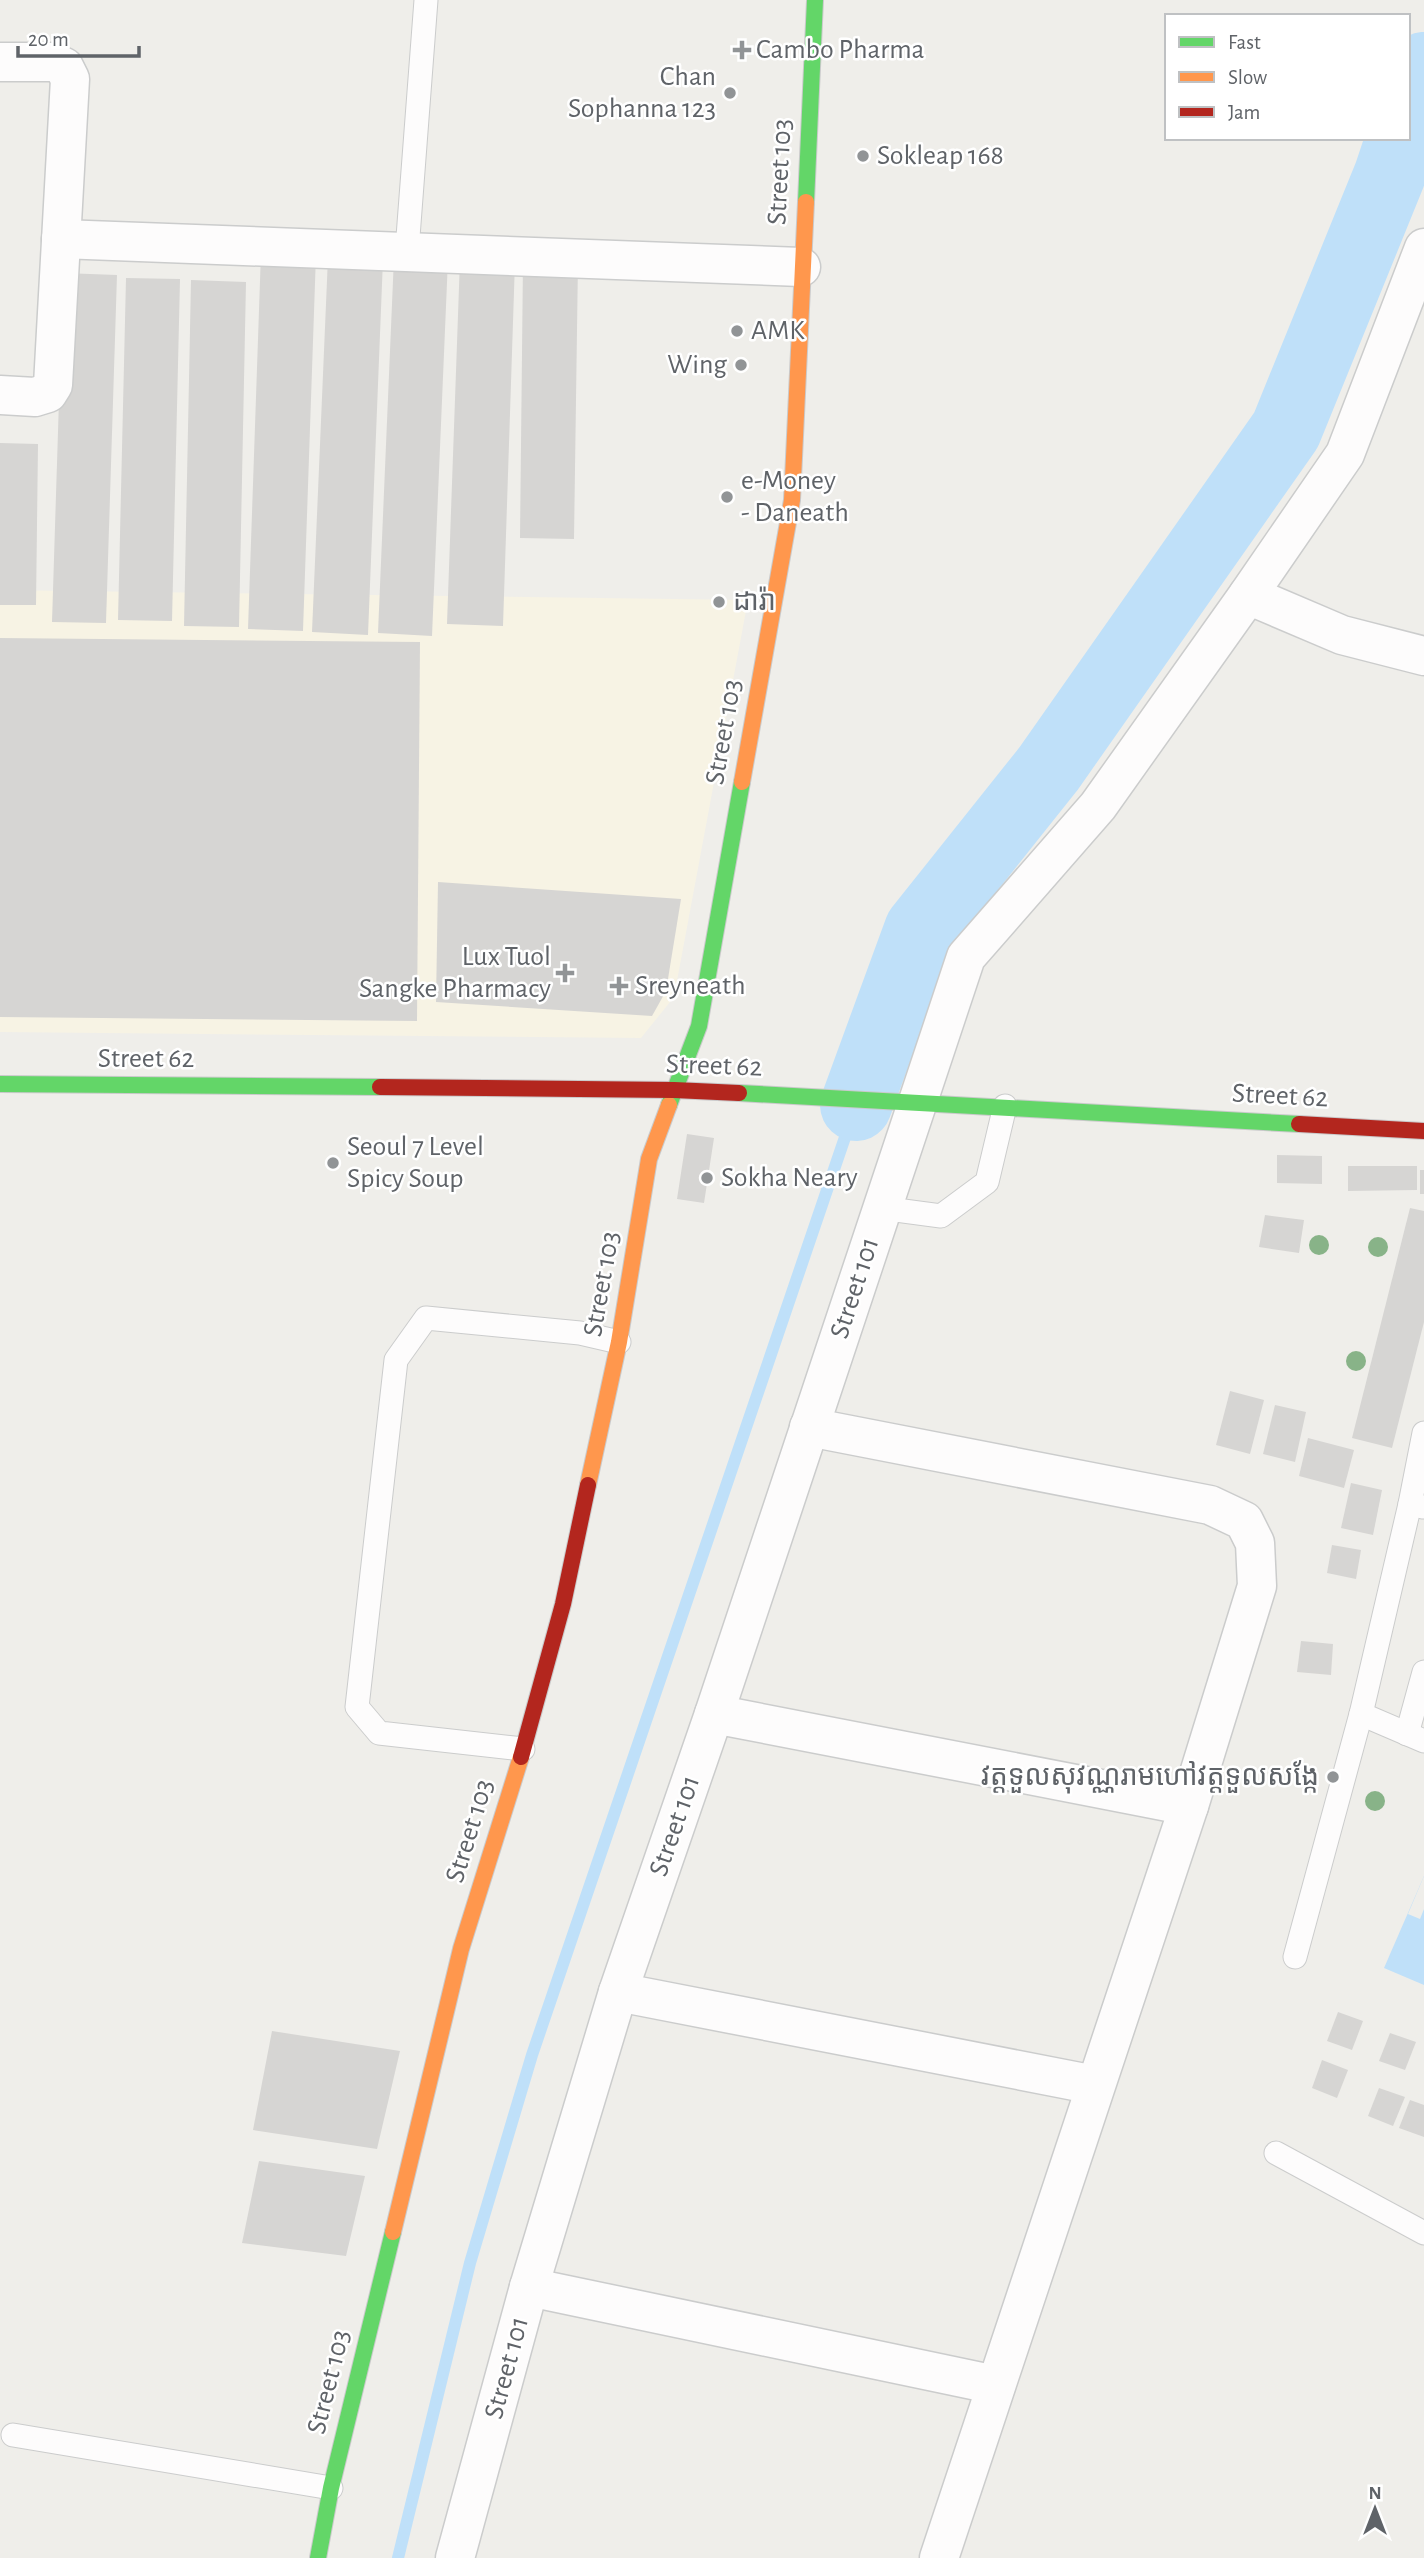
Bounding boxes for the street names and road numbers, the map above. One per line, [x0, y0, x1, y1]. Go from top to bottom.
street label: Street 103 [763, 118, 797, 226]
street label: Street 103 [701, 677, 747, 787]
street label: Street 62 [98, 1045, 194, 1073]
street label: Street 62 [665, 1050, 763, 1082]
street label: Street 62 [1231, 1079, 1329, 1113]
street label: Street 103 [579, 1229, 625, 1339]
street label: Street 101 [826, 1234, 884, 1342]
street label: Street 101 [645, 1772, 705, 1880]
street label: Street 103 [441, 1776, 499, 1886]
street label: Street 101 [480, 2314, 534, 2422]
street label: Street 103 [303, 2327, 355, 2437]

